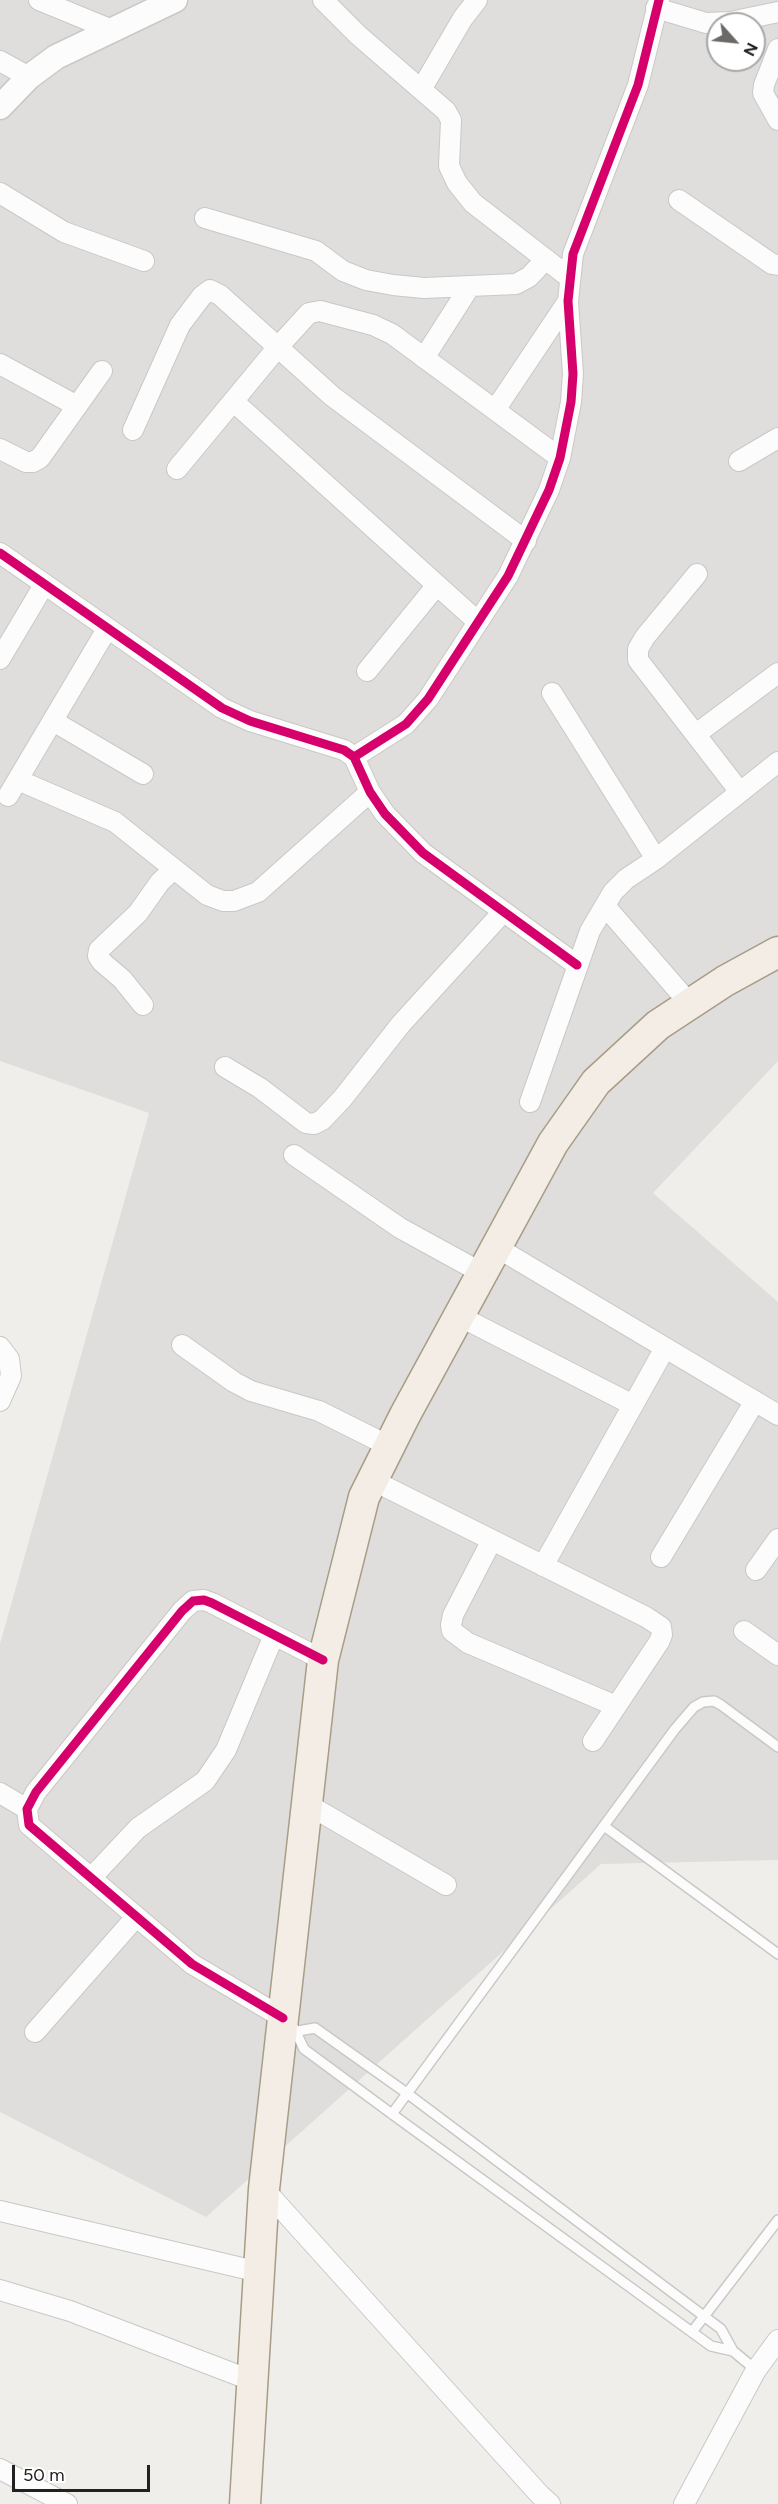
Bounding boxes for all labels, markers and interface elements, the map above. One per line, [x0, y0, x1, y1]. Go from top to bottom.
north arrow [706, 12, 766, 72]
text: N [739, 40, 762, 59]
scale bar [15, 2453, 153, 2491]
text: 50 m [23, 2464, 65, 2486]

